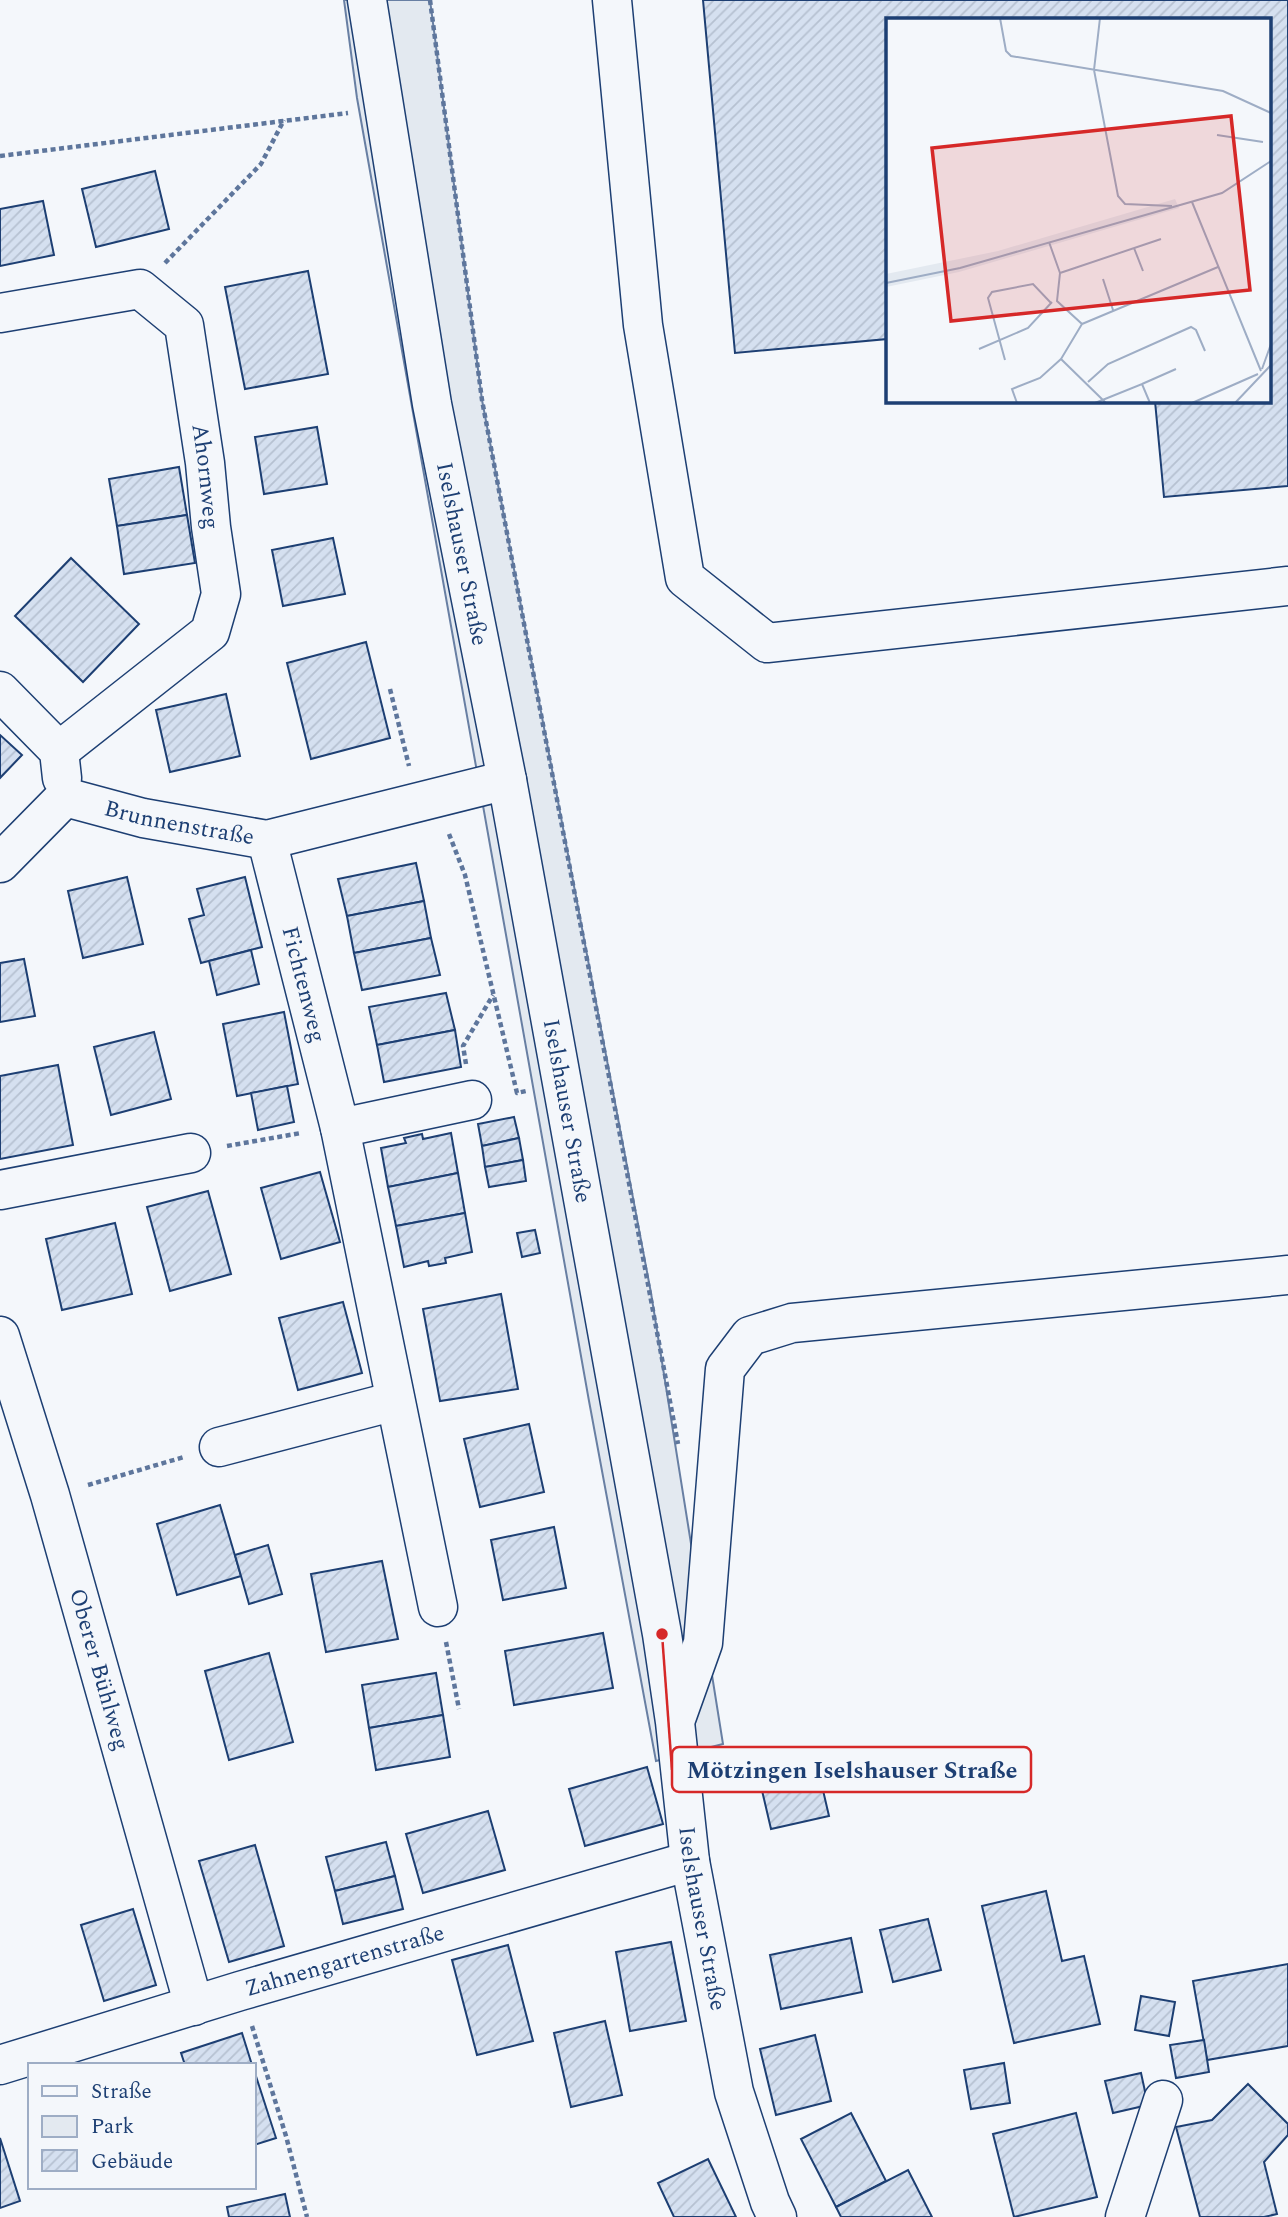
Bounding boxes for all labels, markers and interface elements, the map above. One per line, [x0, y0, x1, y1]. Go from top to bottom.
inset map [886, 18, 1270, 402]
street label: Ahornweg [182, 421, 229, 531]
street label: Iselshauser Straße [426, 459, 497, 649]
street label: Brunnenstraße [100, 791, 257, 855]
street label: Fichtenweg [272, 922, 335, 1046]
street label: Iselshauser Straße [533, 1016, 601, 1206]
street label: Oberer Bühlweg [60, 1584, 139, 1755]
callout: Mötzingen Iselshauser Straße [672, 1747, 1031, 1792]
text: Mötzingen Iselshauser Straße [687, 1753, 1017, 1789]
street label: Iselshauser Straße [669, 1825, 736, 2014]
street label: Zahnengartenstraße [241, 1915, 449, 2006]
legend [28, 2063, 256, 2189]
text: Straße [91, 2076, 152, 2108]
text: Park [91, 2111, 135, 2143]
text: Gebäude [91, 2146, 173, 2178]

